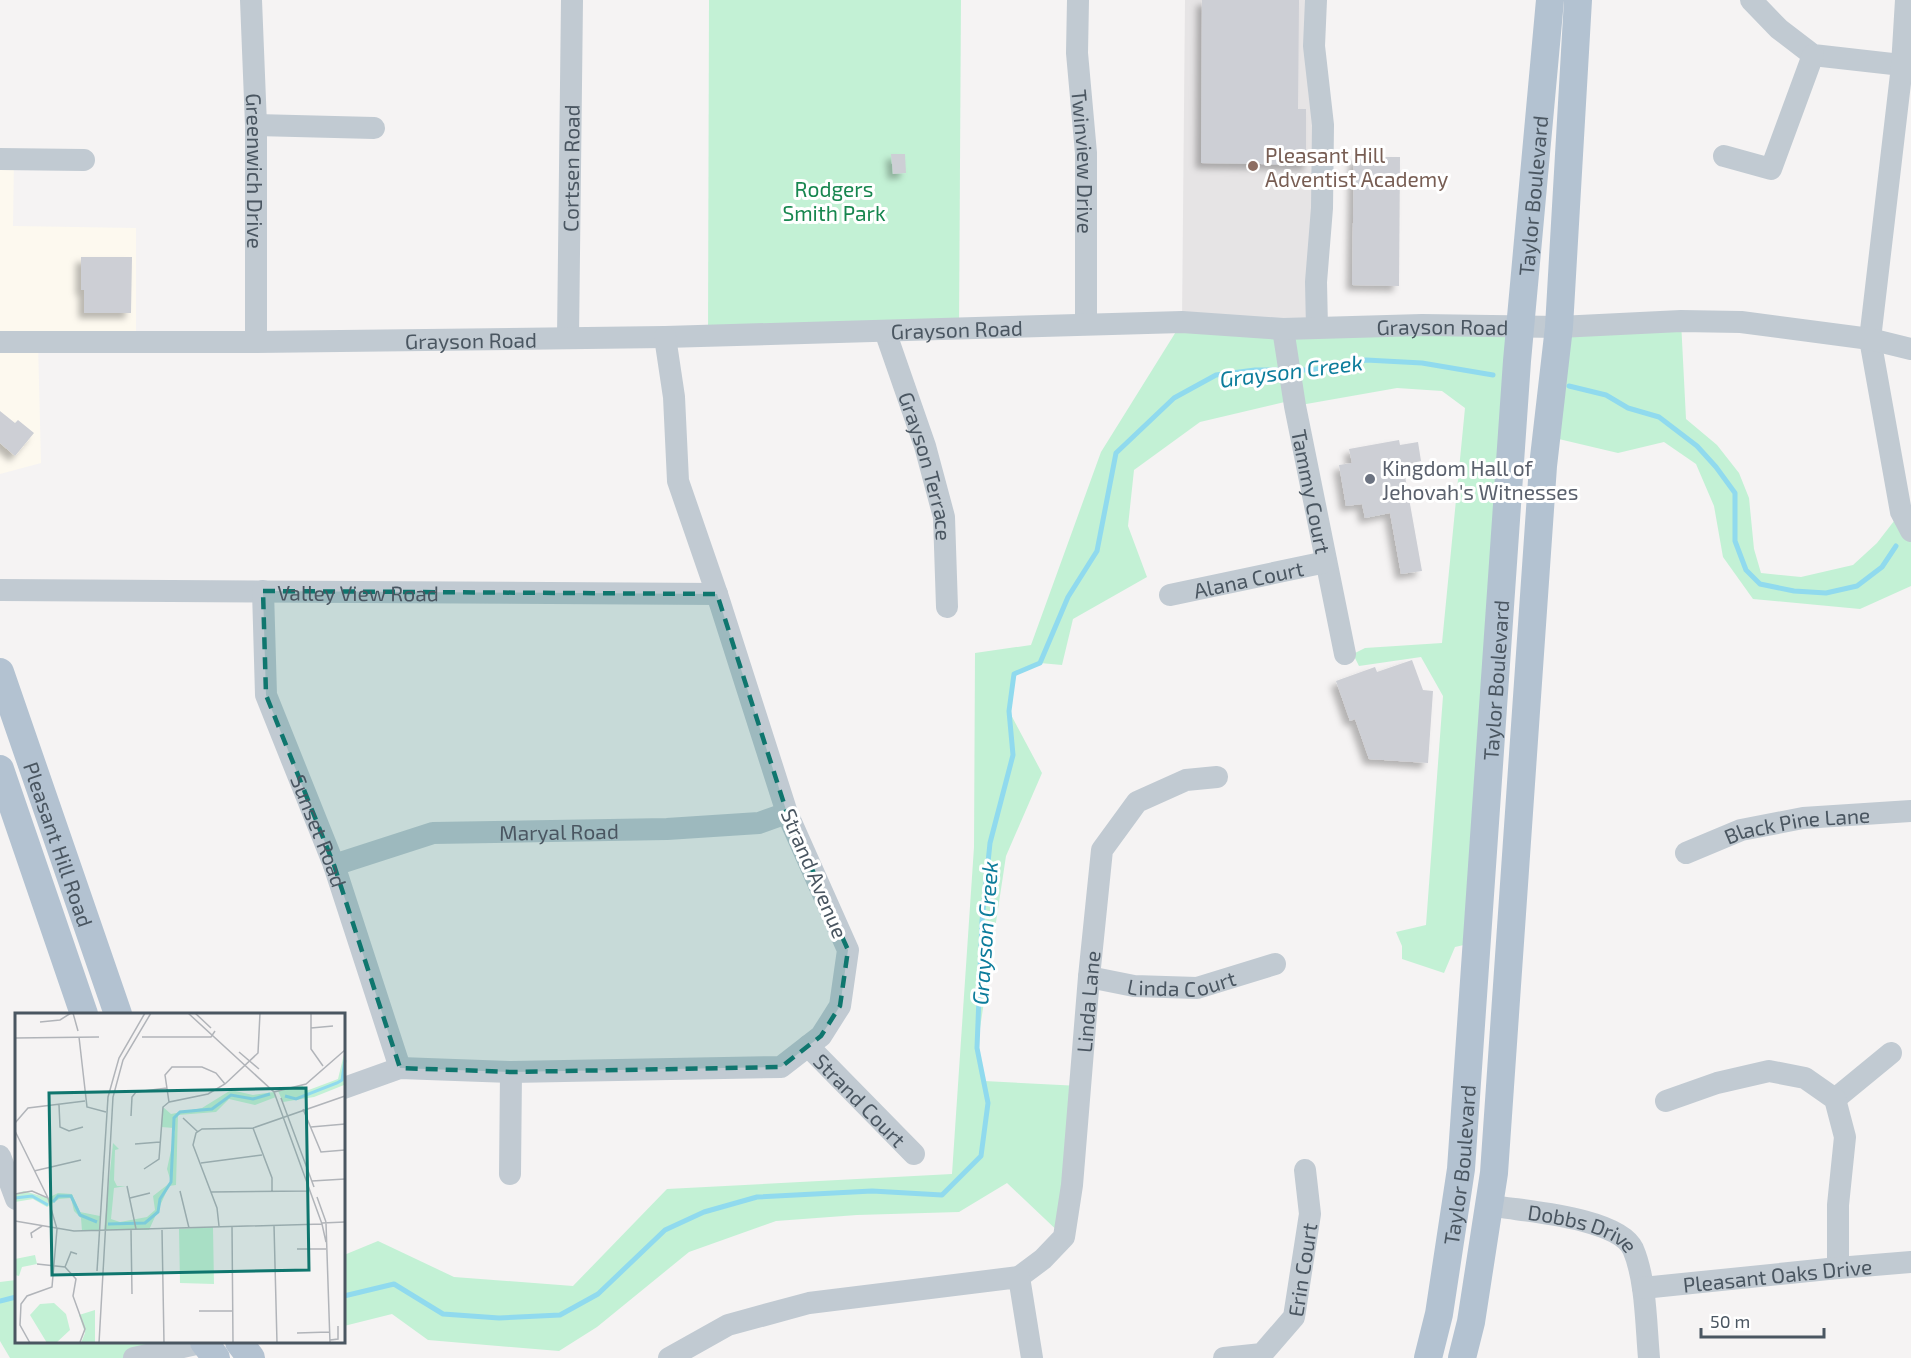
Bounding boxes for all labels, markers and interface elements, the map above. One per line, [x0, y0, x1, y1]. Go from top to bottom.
street label: Twinview Drive [1068, 88, 1099, 234]
street label: Greenwich Drive [242, 93, 269, 249]
street label: Cortsen Road [557, 104, 583, 232]
street label: Taylor Boulevard [1512, 114, 1552, 277]
place label: Pleasant Hill Adventist Academy [1265, 142, 1448, 191]
marker: Pleasant Hill Adventist Academy [1246, 159, 1260, 173]
park label: Rodgers Smith Park [782, 176, 886, 225]
street label: Grayson Road [1376, 312, 1509, 339]
street label: Grayson Road [890, 314, 1023, 343]
street label: Grayson Road [405, 326, 537, 353]
water label: Grayson Creek [1218, 348, 1364, 393]
street label: Grayson Terrace [895, 388, 957, 541]
street label: Tammy Court [1287, 427, 1337, 556]
place label: Kingdom Hall of Jehovah's Witnesses [1382, 455, 1578, 504]
marker: Kingdom Hall of Jehovah's Witnesses [1363, 472, 1377, 486]
street label: Alana Court [1191, 555, 1305, 602]
street label: Valley View Road [277, 579, 439, 605]
street label: Taylor Boulevard [1477, 599, 1513, 761]
street label: Pleasant Hill Road [19, 758, 99, 930]
street label: Sunset Road [287, 771, 353, 890]
street label: Black Pine Lane [1720, 801, 1871, 848]
street label: Strand Avenue [776, 804, 854, 942]
street label: Maryal Road [499, 817, 619, 844]
water label: Grayson Creek [966, 860, 1003, 1006]
street label: Linda Lane [1070, 949, 1104, 1054]
street label: Linda Court [1125, 964, 1238, 1000]
inset map [15, 1013, 345, 1343]
street label: Strand Court [809, 1048, 912, 1151]
street label: Taylor Boulevard [1437, 1084, 1479, 1247]
street label: Dobbs Drive [1526, 1198, 1644, 1257]
street label: Erin Court [1282, 1221, 1321, 1318]
street label: Pleasant Oaks Drive [1681, 1253, 1873, 1296]
scale bar [1701, 1301, 1824, 1339]
text: 50 m [1710, 1310, 1750, 1332]

